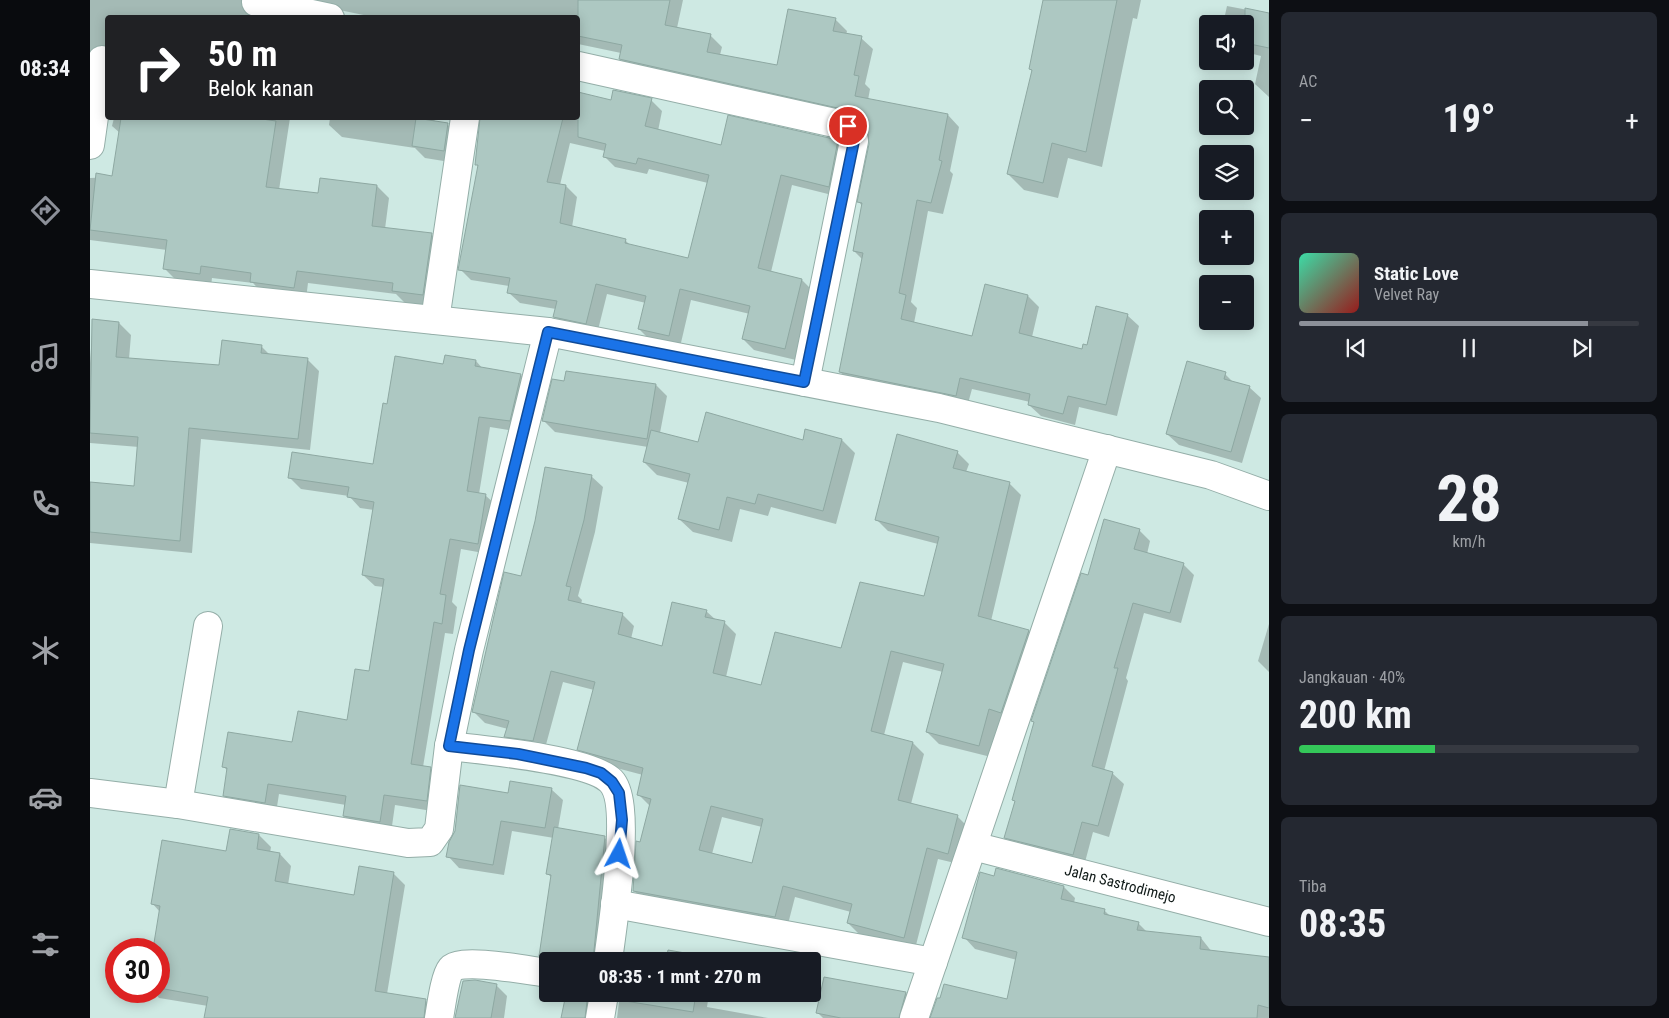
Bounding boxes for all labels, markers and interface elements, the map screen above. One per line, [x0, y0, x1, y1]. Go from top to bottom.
map controls [1199, 15, 1254, 330]
button: sound [1199, 15, 1254, 70]
text: 50 m [208, 34, 277, 75]
icon: right [125, 35, 190, 100]
text: 08:34 [20, 56, 70, 81]
text: AC [1299, 72, 1317, 91]
text: Belok kanan [208, 76, 314, 101]
button: search [1199, 80, 1254, 135]
text: 19° [1442, 97, 1496, 141]
text: − [1299, 104, 1313, 137]
text: + [1625, 104, 1639, 137]
pin [827, 105, 869, 147]
icon: arrive [834, 112, 862, 140]
button: layers [1199, 145, 1254, 200]
icon: directions [28, 193, 63, 228]
button: + [1199, 210, 1254, 265]
text: Static Love [1374, 262, 1459, 285]
button: − [1199, 275, 1254, 330]
text: Velvet Ray [1374, 285, 1439, 304]
icon: previous [1342, 334, 1370, 362]
icon: pause [1455, 334, 1483, 362]
icon: next [1568, 334, 1596, 362]
icon: music [28, 340, 63, 375]
text: 28 [1436, 461, 1502, 537]
icon: phone [28, 486, 63, 521]
text: km/h [1453, 532, 1485, 551]
icon: climate [28, 633, 63, 668]
text: Jangkauan · 40% [1299, 668, 1405, 687]
text: 200 km [1299, 693, 1412, 737]
icon: car [28, 780, 63, 815]
position arrow [592, 827, 644, 879]
street label: Jalan Sastrodimejo [1063, 861, 1178, 907]
text: Tiba [1299, 877, 1327, 896]
text: 08:35 [1299, 902, 1386, 946]
icon: filters [28, 927, 63, 962]
speed limit sign: 30 [105, 938, 170, 1003]
text: 08:35 · 1 mnt · 270 m [599, 965, 761, 988]

